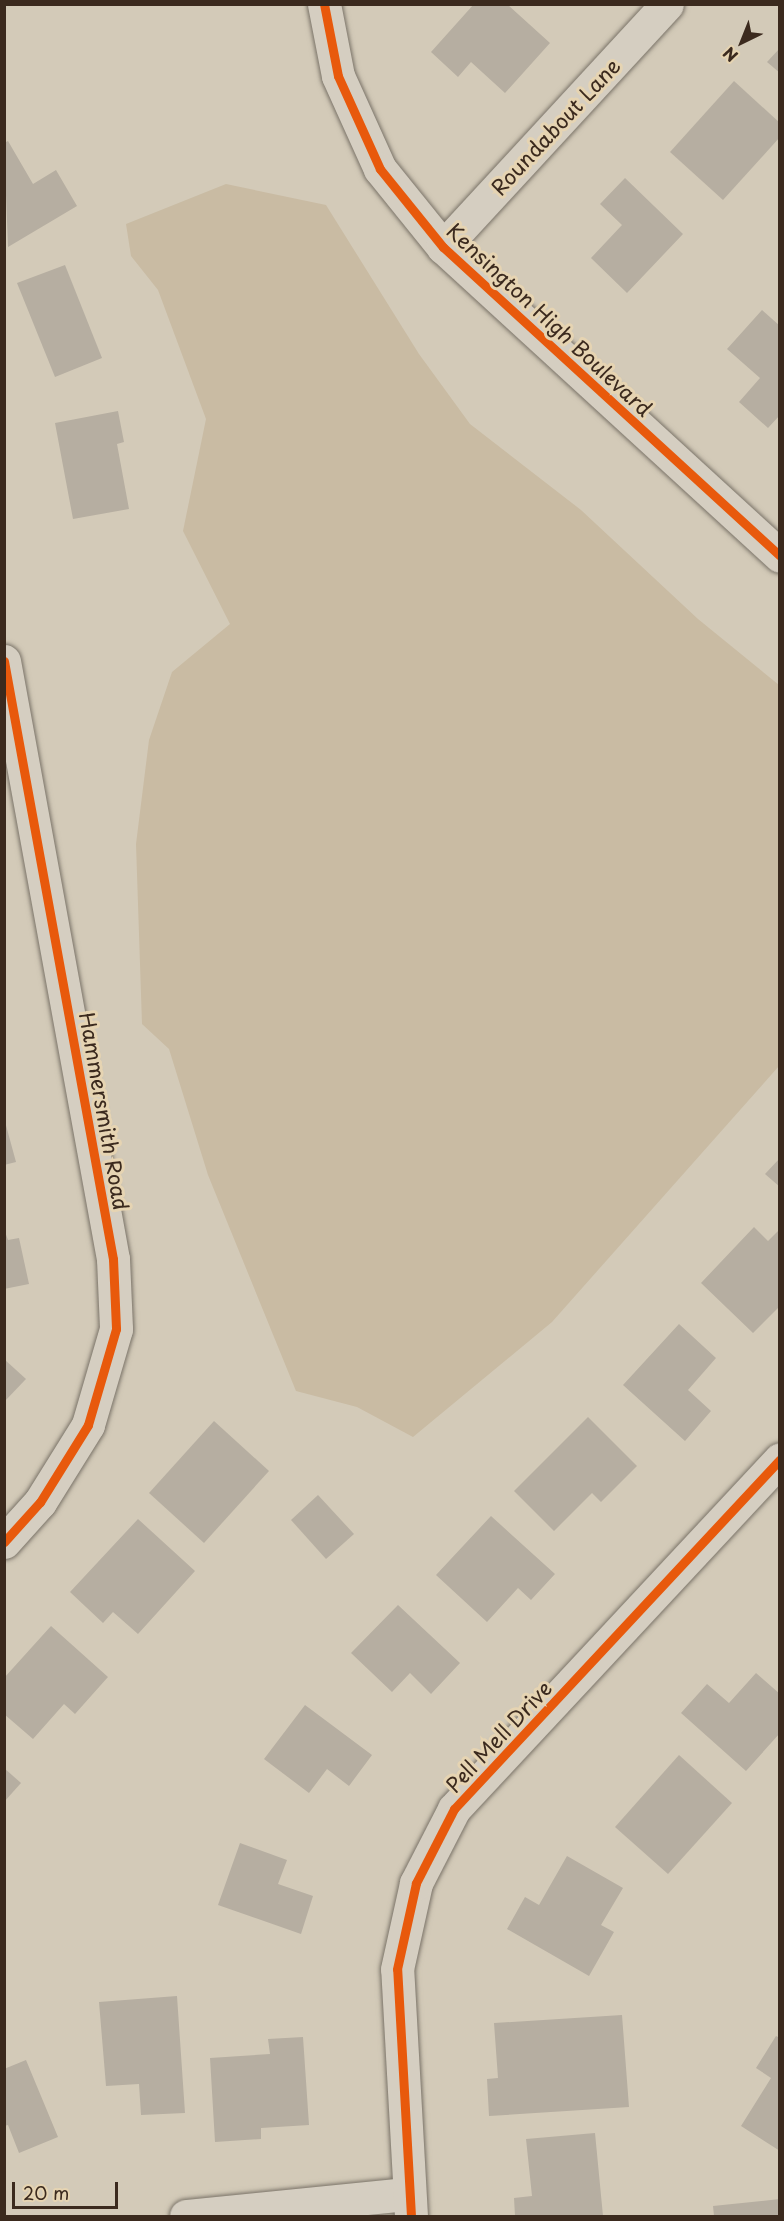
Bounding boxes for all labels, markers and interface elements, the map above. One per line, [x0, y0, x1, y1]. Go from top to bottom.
north arrow [712, 12, 772, 72]
text: N [717, 42, 743, 68]
street label: Roundabout Lane [485, 52, 625, 200]
street label: Kensington High Boulevard [442, 217, 658, 421]
street label: Hammersmith Road [75, 1010, 135, 1212]
street label: Pell Mell Drive [440, 1675, 556, 1797]
scale bar [15, 2170, 122, 2208]
text: 20 m [23, 2179, 69, 2206]

